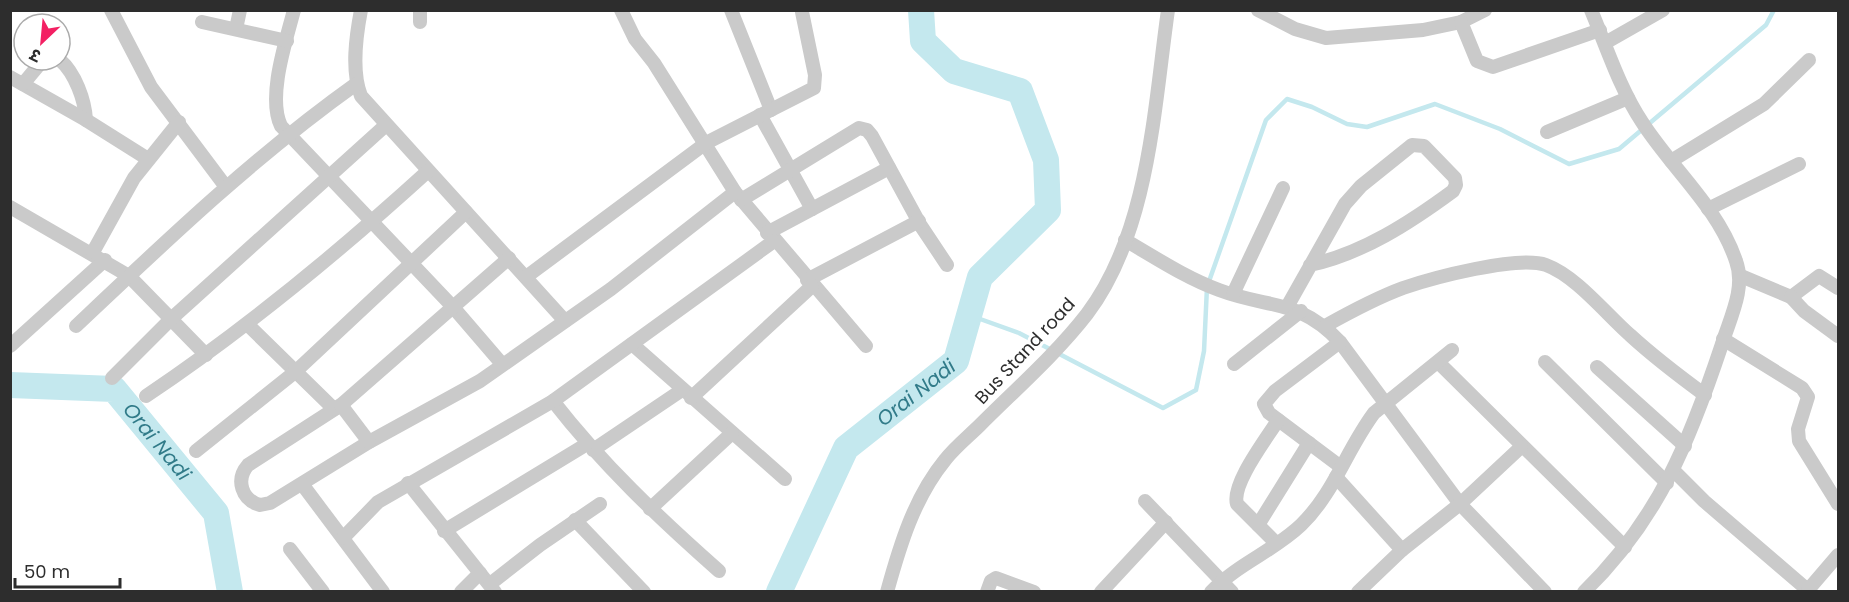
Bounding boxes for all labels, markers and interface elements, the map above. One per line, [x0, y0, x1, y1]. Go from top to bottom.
north arrow [12, 12, 72, 72]
text: उ [26, 42, 46, 68]
street label: Bus Stand road [969, 292, 1081, 409]
water label: Orai Nadi [871, 352, 962, 433]
water label: Orai Nadi [117, 396, 198, 487]
scale bar [15, 551, 120, 589]
text: 50 m [24, 559, 70, 584]

